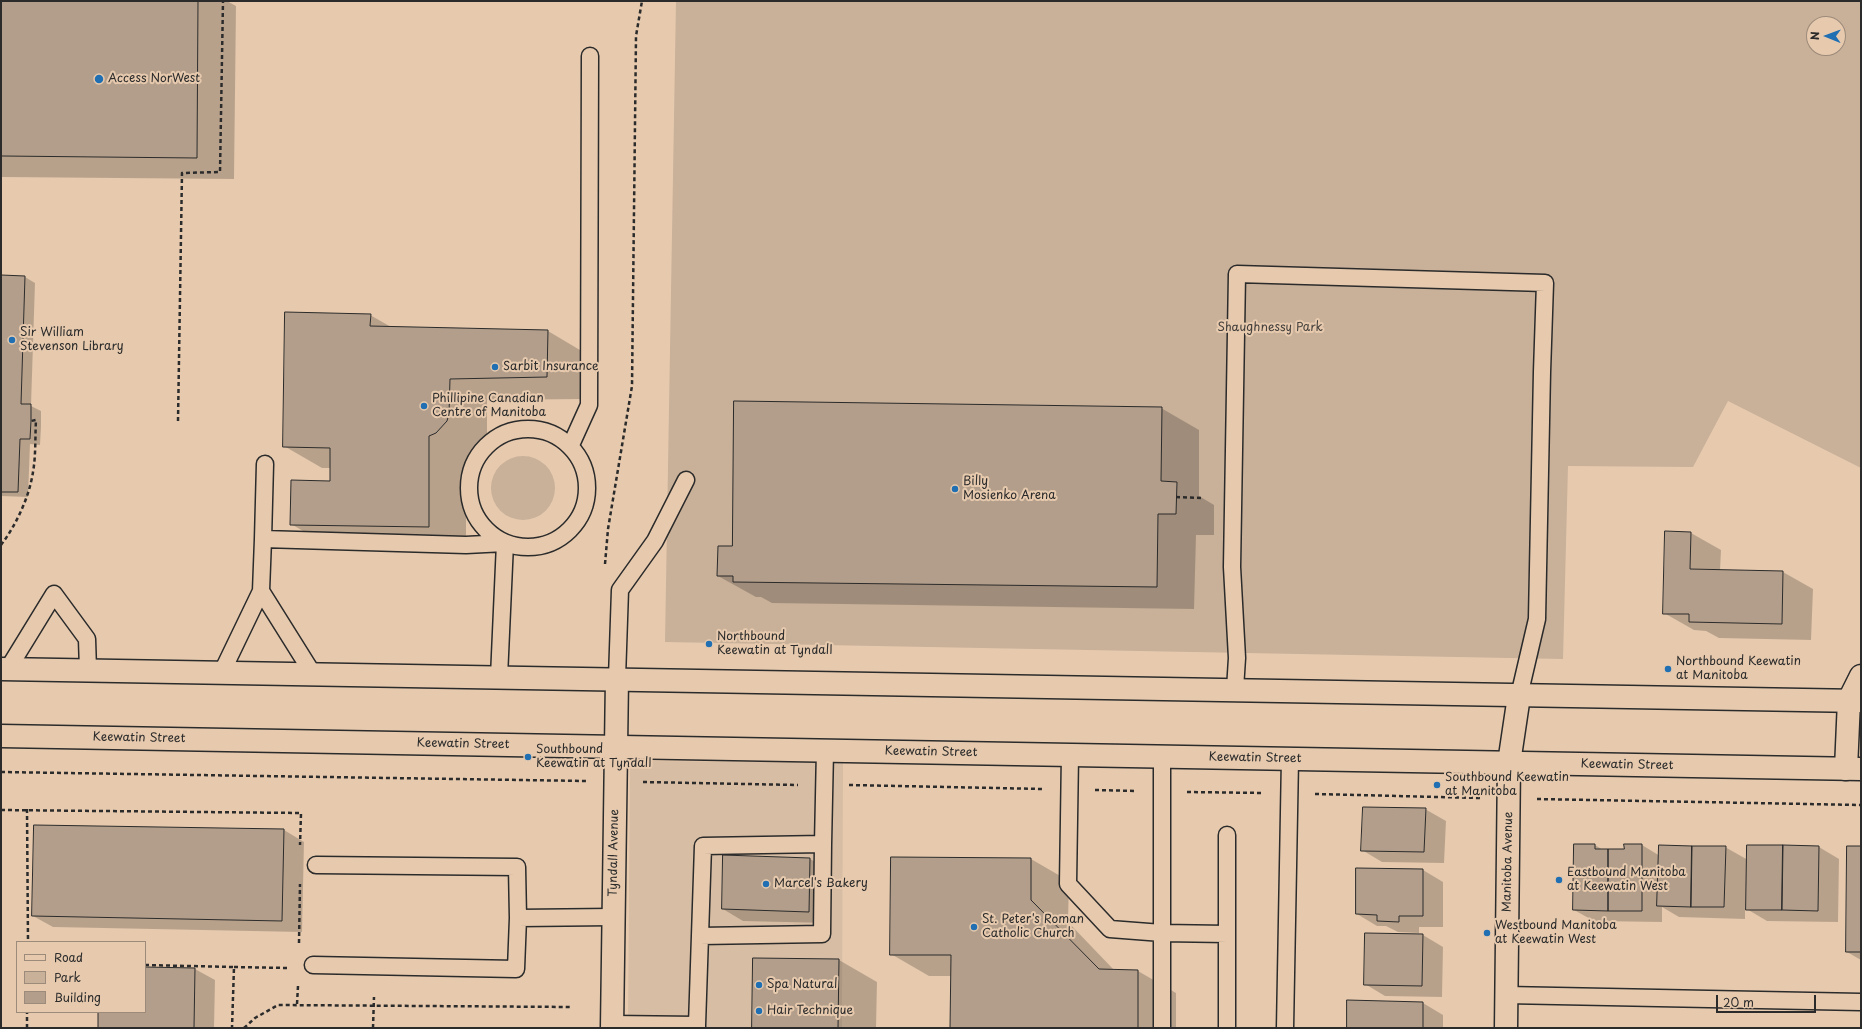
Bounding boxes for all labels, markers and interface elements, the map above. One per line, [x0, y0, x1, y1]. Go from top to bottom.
north arrow [1806, 16, 1846, 56]
text: N [1806, 31, 1823, 40]
place label: Access NorWest [108, 72, 200, 86]
marker: Access NorWest [93, 73, 105, 85]
park label: Shaughnessy Park [1217, 321, 1323, 335]
place label: Sir William Stevenson Library [20, 326, 124, 354]
marker: Sir William Stevenson Library [7, 335, 17, 345]
place label: Sarbit Insurance [503, 360, 599, 374]
marker: Sarbit Insurance [490, 362, 500, 372]
place label: Phillipine Canadian Centre of Manitoba [432, 392, 546, 420]
marker: Phillipine Canadian Centre of Manitoba [419, 401, 429, 411]
place label: Billy Mosienko Arena [963, 475, 1056, 503]
marker: Billy Mosienko Arena [950, 484, 960, 494]
place label: Northbound Keewatin at Tyndall [717, 630, 833, 658]
marker: Northbound Keewatin at Tyndall [704, 639, 714, 649]
place label: Northbound Keewatin at Manitoba [1676, 655, 1801, 683]
marker: Northbound Keewatin at Manitoba [1663, 664, 1673, 674]
street label: Keewatin Street [93, 730, 185, 746]
street label: Keewatin Street [417, 736, 509, 752]
place label: Southbound Keewatin at Tyndall [536, 743, 652, 771]
street label: Keewatin Street [885, 744, 977, 760]
street label: Keewatin Street [1209, 750, 1301, 766]
marker: Southbound Keewatin at Tyndall [523, 752, 533, 762]
street label: Keewatin Street [1581, 757, 1673, 773]
place label: Southbound Keewatin at Manitoba [1445, 771, 1569, 799]
marker: Southbound Keewatin at Manitoba [1432, 780, 1442, 790]
street label: Tyndall Avenue [606, 809, 622, 897]
street label: Manitoba Avenue [1500, 812, 1516, 912]
place label: Eastbound Manitoba at Keewatin West [1567, 866, 1686, 894]
marker: Eastbound Manitoba at Keewatin West [1554, 875, 1564, 885]
place label: Marcel's Bakery [774, 877, 868, 891]
marker: Marcel's Bakery [761, 879, 771, 889]
place label: St. Peter's Roman Catholic Church [982, 913, 1084, 941]
place label: Westbound Manitoba at Keewatin West [1495, 919, 1617, 947]
marker: St. Peter's Roman Catholic Church [969, 922, 979, 932]
marker: Westbound Manitoba at Keewatin West [1482, 928, 1492, 938]
legend [16, 941, 146, 1013]
text: Road [54, 948, 83, 966]
text: Park [54, 968, 81, 986]
place label: Spa Natural [767, 978, 838, 992]
marker: Spa Natural [754, 980, 764, 990]
scale bar [1718, 987, 1818, 1013]
text: Building [54, 988, 101, 1006]
text: 20 m [1723, 993, 1754, 1011]
place label: Hair Technique [767, 1004, 853, 1018]
marker: Hair Technique [754, 1006, 764, 1016]

